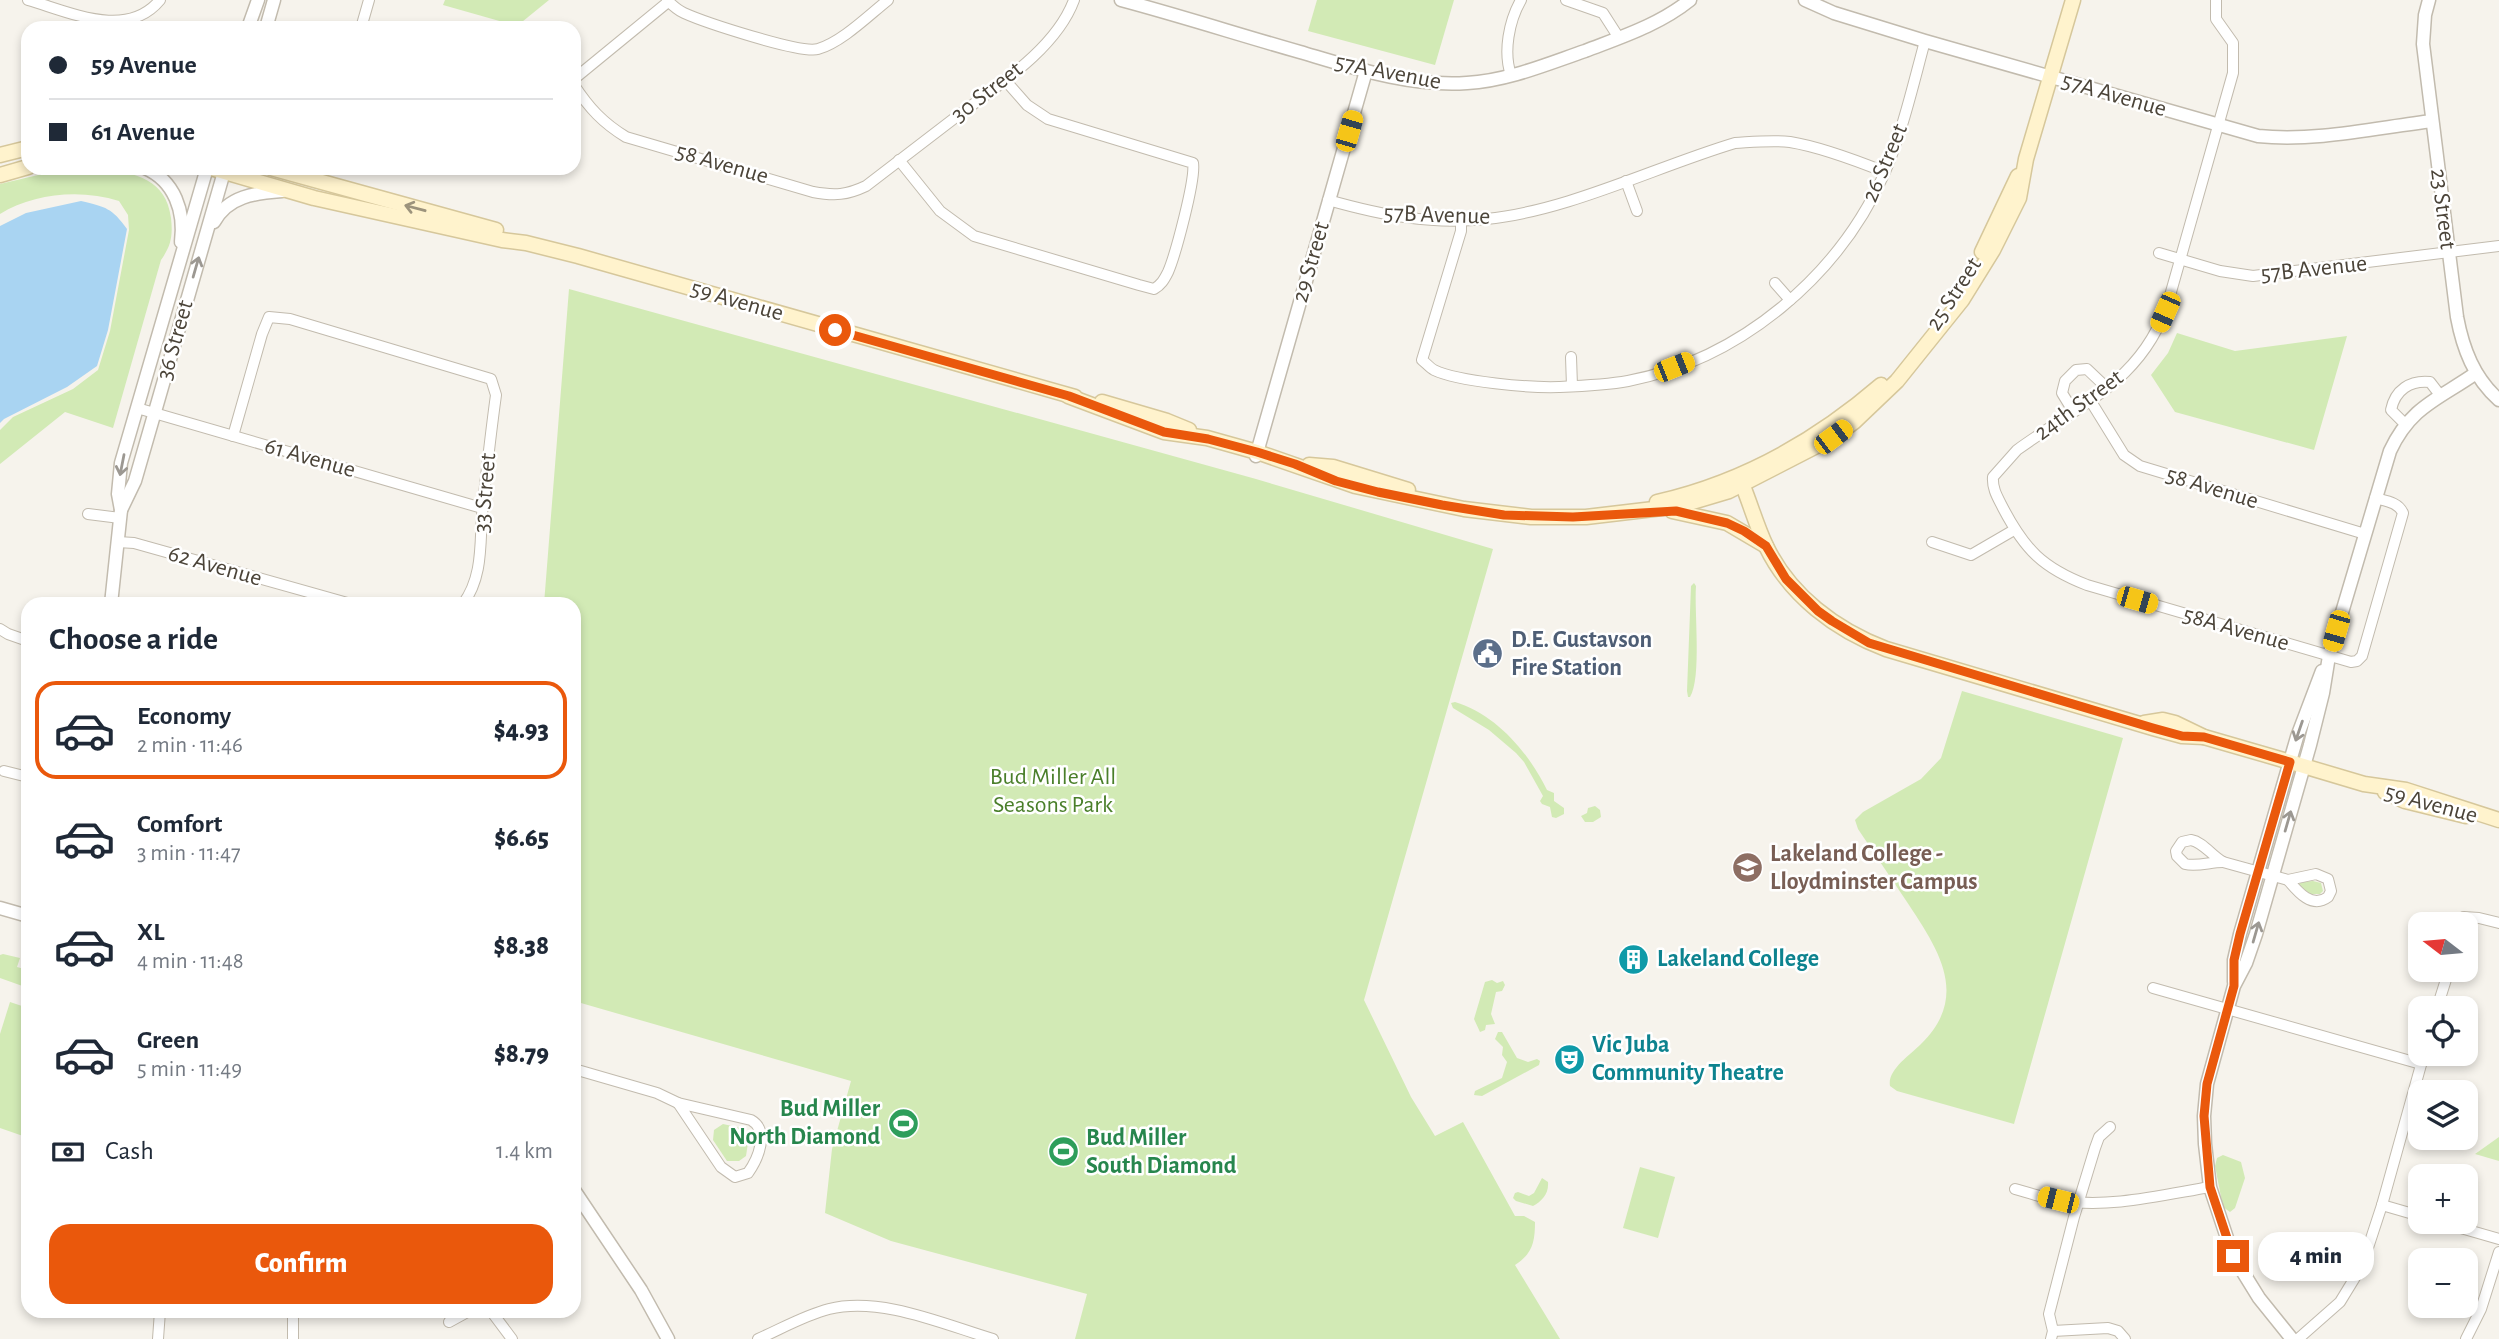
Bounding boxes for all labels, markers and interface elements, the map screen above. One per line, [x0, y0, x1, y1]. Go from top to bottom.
street label: 57A Avenue [1333, 50, 1443, 94]
text: 59 Avenue [91, 52, 197, 78]
street label: 30 Street [947, 57, 1027, 127]
street label: 57A Avenue [2059, 69, 2169, 121]
car [1334, 108, 1365, 154]
text: 61 Avenue [91, 119, 195, 145]
street label: 26 Street [1858, 120, 1912, 206]
street label: 58 Avenue [673, 139, 771, 189]
street label: 23 Street [2426, 167, 2460, 251]
one-way arrow [404, 201, 427, 214]
street label: 57B Avenue [1383, 201, 1491, 229]
street label: 29 Street [1288, 219, 1334, 305]
street label: 57B Avenue [2260, 251, 2368, 287]
street label: 25 Street [1922, 253, 1986, 335]
one-way arrow [190, 256, 203, 278]
street label: 59 Avenue [688, 276, 786, 326]
car [2147, 289, 2184, 335]
street label: 36 Street [152, 297, 198, 383]
route start [819, 314, 851, 346]
car [1651, 349, 1698, 385]
street label: 24th Street [2030, 365, 2128, 445]
car [1810, 416, 1857, 458]
street label: 61 Avenue [262, 434, 358, 482]
street label: 33 Street [470, 452, 500, 534]
one-way arrow [114, 453, 128, 476]
street label: 58 Avenue [2163, 463, 2261, 513]
street label: 62 Avenue [165, 541, 265, 591]
car [2114, 584, 2161, 616]
street label: 58A Avenue [2180, 602, 2292, 656]
car [2321, 608, 2352, 654]
text: Choose a ride [49, 623, 218, 655]
place label: D.E. Gustavson Fire Station [1511, 628, 1652, 680]
public building icon: D.E. Gustavson Fire Station [1471, 637, 1505, 671]
icon: car [53, 699, 116, 762]
text: Economy [137, 703, 231, 729]
text: $4.93 [494, 717, 549, 743]
one-way arrow [2292, 720, 2304, 742]
text: 2 min · 11:46 [137, 734, 243, 757]
park label: Bud Miller All Seasons Park [990, 765, 1116, 817]
street label: 59 Avenue [2382, 780, 2480, 828]
icon: car [53, 807, 116, 870]
one-way arrow [2283, 810, 2296, 832]
text: Comfort [137, 811, 222, 837]
text: $6.65 [494, 825, 549, 851]
text: 3 min · 11:47 [137, 842, 241, 865]
place label: Lakeland College - Lloydminster Campus [1770, 842, 1977, 894]
school or university icon: Lakeland College - Lloydminster Campus [1730, 851, 1764, 885]
north arrow [2408, 912, 2478, 982]
map controls [2408, 912, 2478, 1318]
icon: car [53, 915, 116, 978]
text: XL [137, 919, 164, 945]
one-way arrow [2250, 921, 2263, 943]
text: $8.38 [494, 933, 549, 959]
building icon: Lakeland College [1617, 942, 1651, 976]
place label: Lakeland College [1657, 947, 1819, 971]
text: 4 min · 11:48 [137, 950, 244, 973]
button: locate [2408, 996, 2478, 1066]
icon: car [53, 1023, 116, 1086]
text: Green [137, 1027, 199, 1053]
place label: Vic Juba Community Theatre [1592, 1033, 1784, 1085]
text: $8.79 [494, 1041, 549, 1067]
theatre icon: Vic Juba Community Theatre [1552, 1042, 1586, 1076]
text: 5 min · 11:49 [137, 1058, 242, 1081]
button: layers [2408, 1080, 2478, 1150]
place label: Bud Miller North Diamond [729, 1097, 881, 1149]
sports icon: Bud Miller North Diamond [886, 1106, 920, 1140]
place label: Bud Miller South Diamond [1086, 1126, 1237, 1178]
icon: cash [49, 1133, 87, 1171]
sports icon: Bud Miller South Diamond [1046, 1135, 1080, 1169]
text: Cash [105, 1138, 154, 1164]
text: 1.4 km [496, 1140, 553, 1163]
button: + [2408, 1164, 2478, 1234]
car [2036, 1185, 2081, 1215]
button: Confirm [49, 1224, 553, 1304]
callout: 4 min [2258, 1232, 2373, 1280]
route end [2217, 1240, 2249, 1272]
text: 4 min [2290, 1245, 2342, 1268]
button: − [2408, 1248, 2478, 1318]

